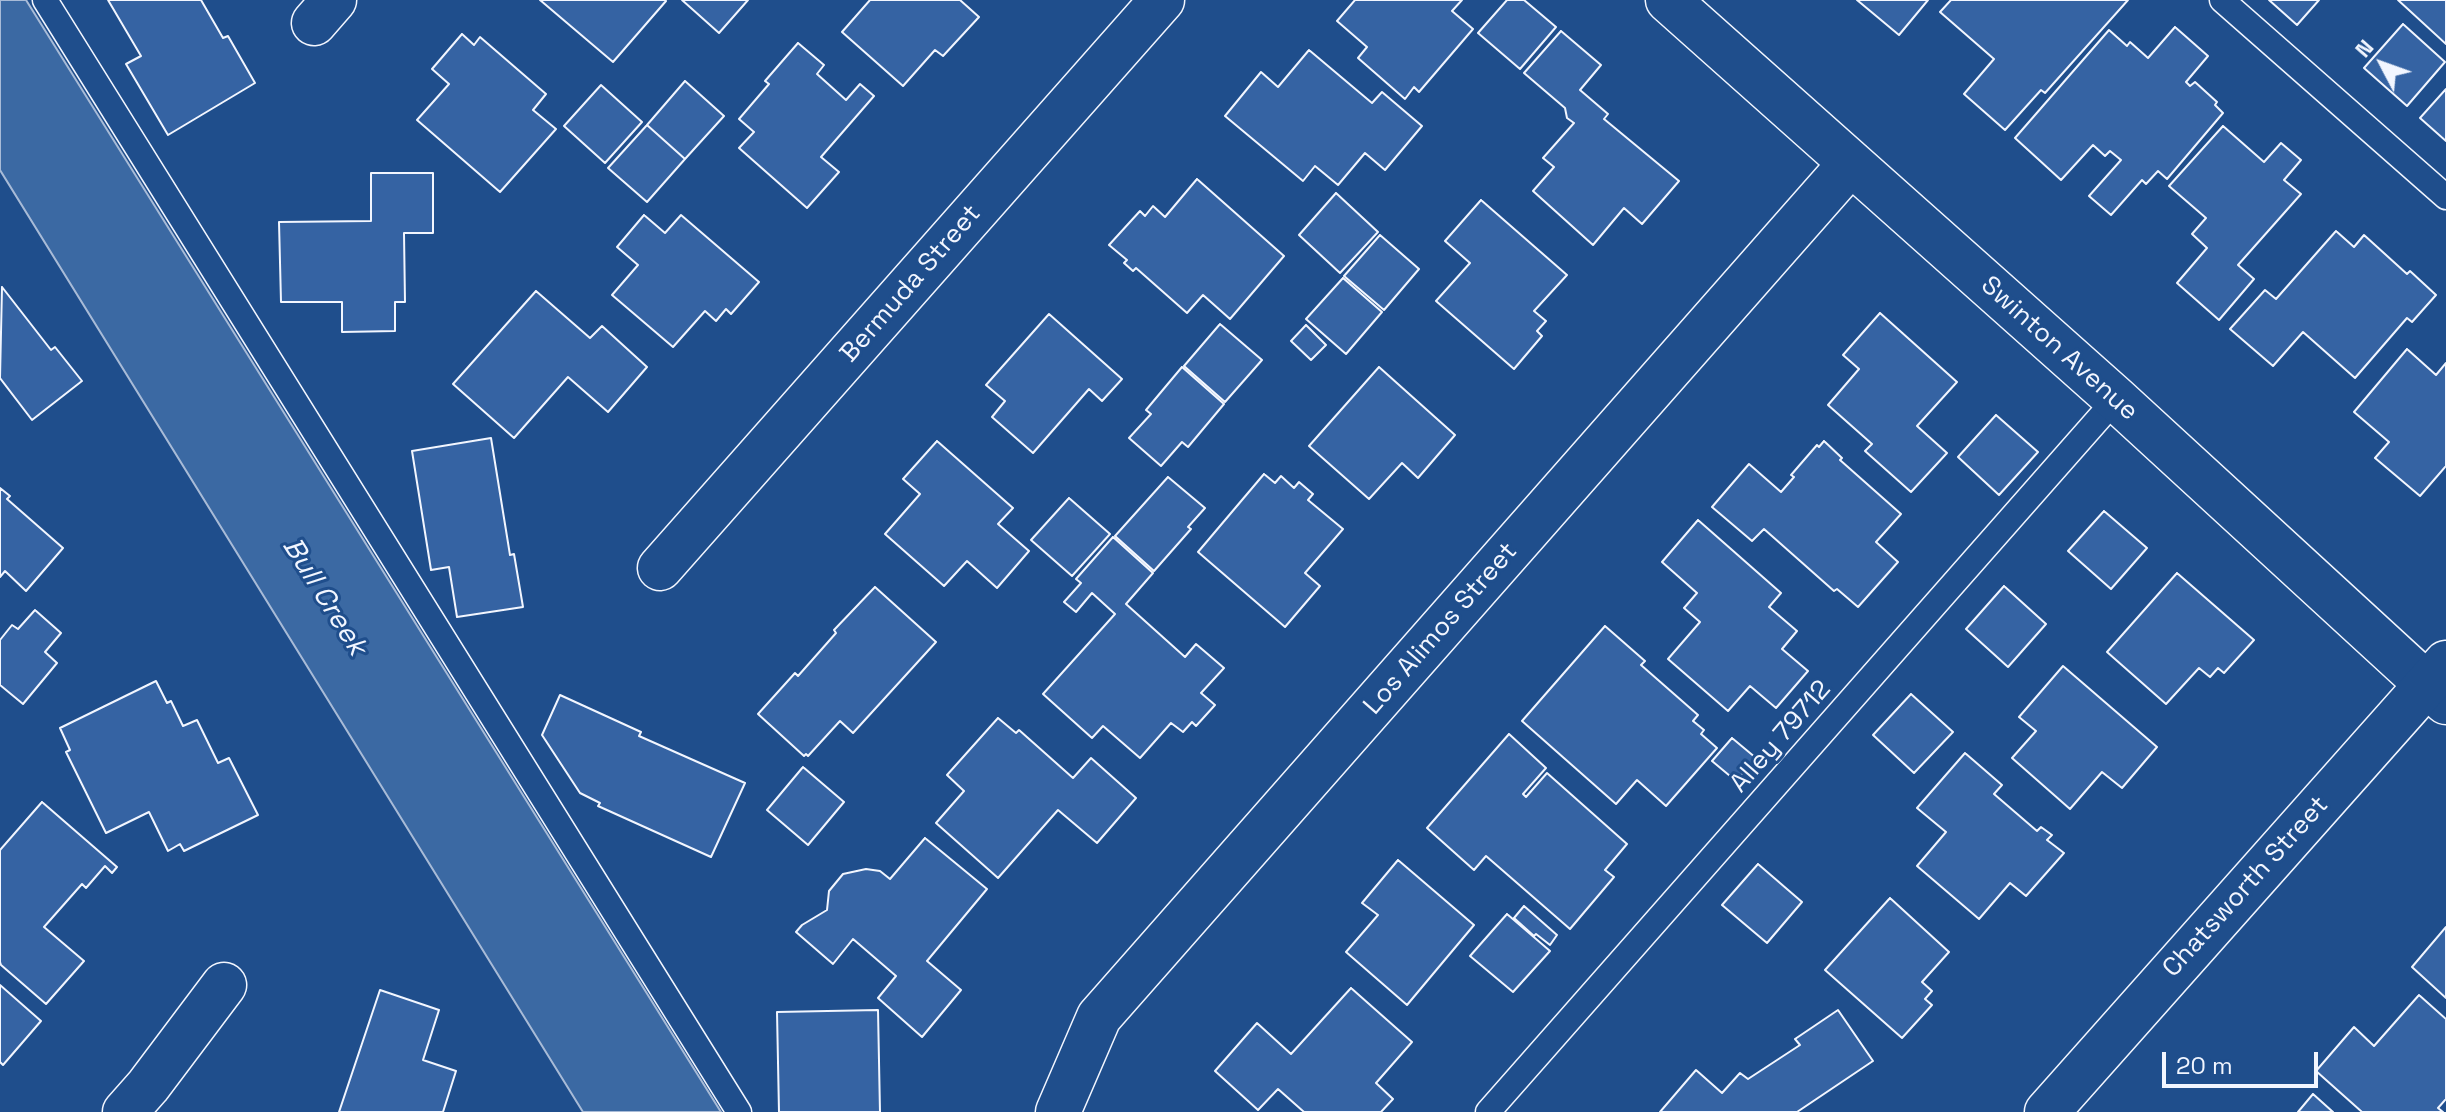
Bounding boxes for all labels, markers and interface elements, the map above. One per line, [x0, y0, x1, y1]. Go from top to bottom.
north arrow [2342, 24, 2422, 104]
text: N [2348, 34, 2379, 63]
street label: Bermuda Street [834, 199, 988, 369]
street label: Swinton Avenue [1974, 270, 2144, 428]
water label: Bull Creek [275, 532, 373, 662]
street label: Los Alimos Street [1358, 537, 1524, 721]
street label: Alley 79712 [1724, 675, 1838, 799]
street label: Chatsworth Street [2157, 790, 2335, 984]
scale bar [2166, 1036, 2322, 1086]
text: 20 m [2176, 1050, 2233, 1081]

